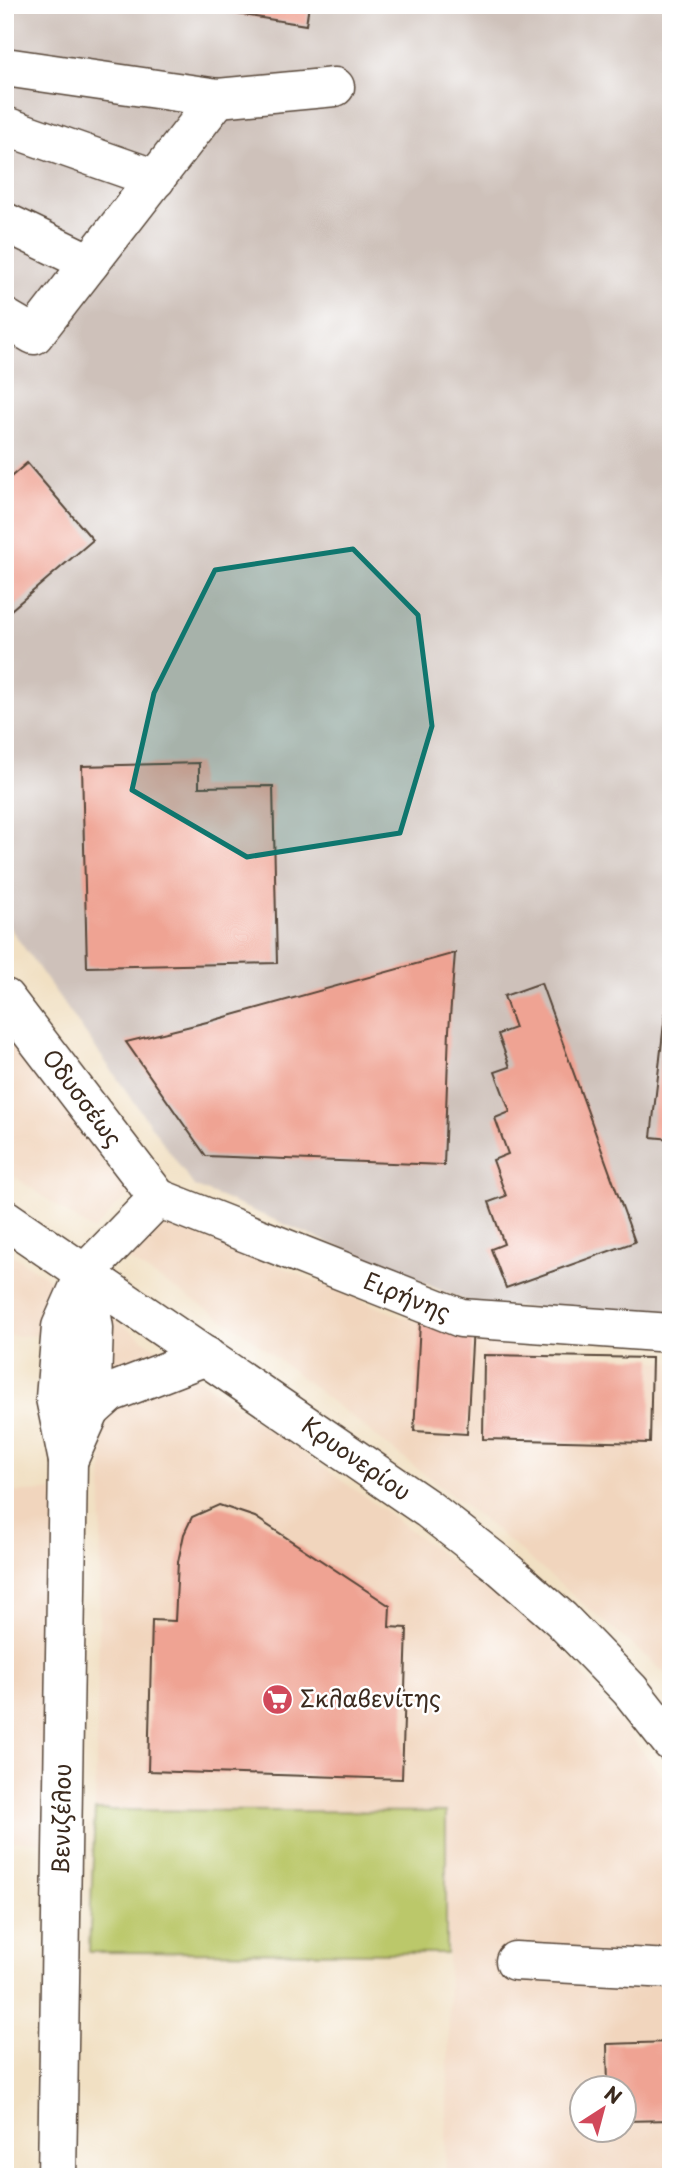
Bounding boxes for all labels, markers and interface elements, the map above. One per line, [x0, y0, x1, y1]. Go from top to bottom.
street label: Οδυσσέως [35, 1041, 132, 1153]
street label: Ειρήνης [359, 1262, 456, 1329]
street label: Κρυονερίου [295, 1407, 419, 1508]
place label: Σκλαβενίτης [300, 1680, 441, 1715]
supermarket icon: Σκλαβενίτης [260, 1682, 294, 1716]
street label: Βενιζέλου [42, 1763, 79, 1875]
north arrow [568, 2074, 638, 2144]
text: N [599, 2079, 628, 2110]

